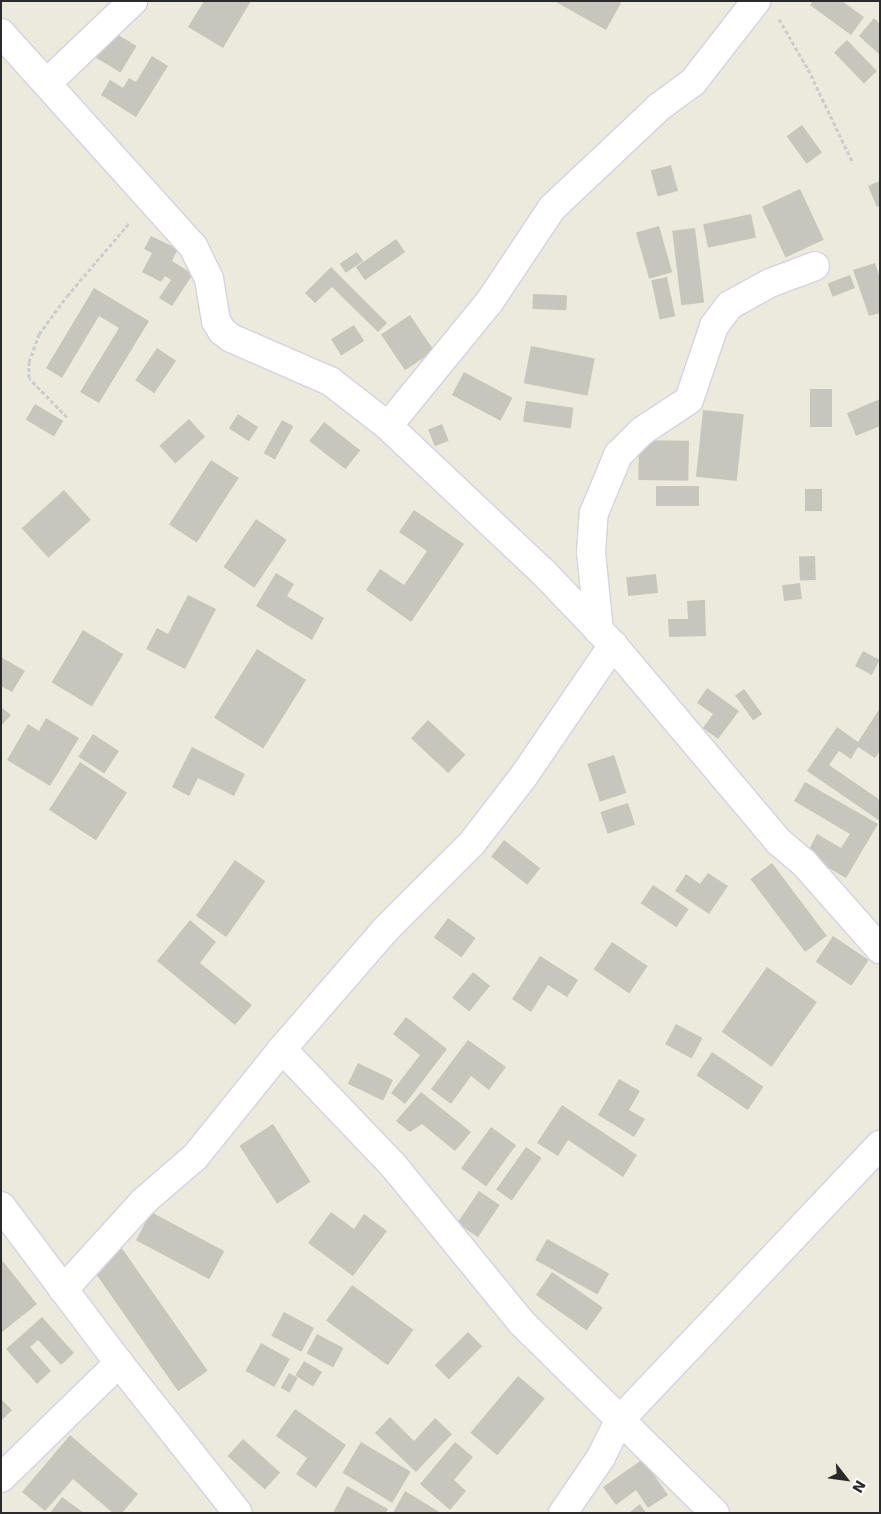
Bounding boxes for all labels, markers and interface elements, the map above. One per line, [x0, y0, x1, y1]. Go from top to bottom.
north arrow [821, 1454, 871, 1504]
text: N [849, 1477, 869, 1496]

